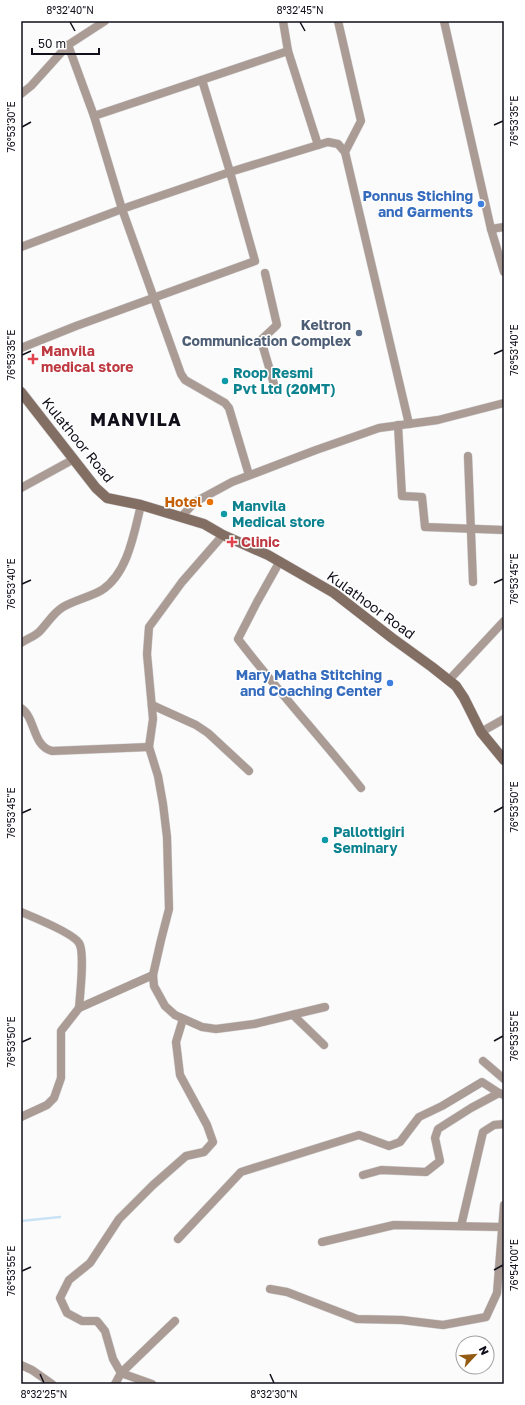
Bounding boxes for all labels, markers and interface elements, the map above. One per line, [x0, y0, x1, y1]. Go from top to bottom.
text: 8°32'40"N [46, 4, 94, 16]
text: 8°32'45"N [276, 4, 324, 16]
scale bar [32, 30, 99, 56]
text: 50 m [38, 36, 66, 51]
text: 76°53'35"E [508, 96, 520, 146]
text: 76°53'30"E [5, 101, 17, 153]
place label: Ponnus Stiching and Garments [363, 187, 473, 220]
marker: Ponnus Stiching and Garments [476, 199, 486, 209]
place label: Keltron Communication Complex [182, 316, 351, 349]
text: 76°53'40"E [508, 324, 520, 376]
marker: Keltron Communication Complex [354, 328, 364, 338]
text: 76°53'35"E [5, 330, 17, 380]
place label: Manvila medical store [41, 342, 134, 375]
marker: Manvila medical store [28, 354, 38, 364]
place label: Roop Resmi Pvt Ltd (20MT) [233, 364, 336, 397]
marker: Roop Resmi Pvt Ltd (20MT) [220, 376, 230, 386]
street label: Kulathoor Road [39, 394, 118, 486]
district label: MANVILA [90, 408, 182, 430]
place label: Hotel [164, 493, 202, 510]
marker: Hotel [205, 497, 215, 507]
place label: Manvila Medical store [232, 497, 325, 530]
marker: Manvila Medical store [219, 509, 229, 519]
place label: Clinic [241, 533, 280, 550]
marker: Clinic [226, 536, 238, 548]
text: 76°53'45"E [508, 554, 520, 605]
text: 76°53'40"E [5, 558, 17, 610]
street label: Kulathoor Road [324, 567, 419, 642]
place label: Mary Matha Stitching and Coaching Center [236, 666, 383, 699]
marker: Mary Matha Stitching and Coaching Center [385, 678, 395, 688]
text: 76°53'50"E [508, 781, 520, 833]
text: 76°53'45"E [5, 788, 17, 839]
place label: Pallottigiri Seminary [333, 823, 405, 856]
marker: Pallottigiri Seminary [320, 835, 330, 845]
text: 76°53'55"E [508, 1011, 520, 1061]
text: 76°53'50"E [5, 1016, 17, 1068]
text: 76°54'00"E [508, 1239, 520, 1291]
text: 76°53'55"E [5, 1246, 17, 1296]
north arrow [455, 1335, 495, 1375]
text: N [477, 1344, 492, 1357]
text: 8°32'25"N [21, 1388, 67, 1400]
text: 8°32'30"N [250, 1388, 298, 1400]

